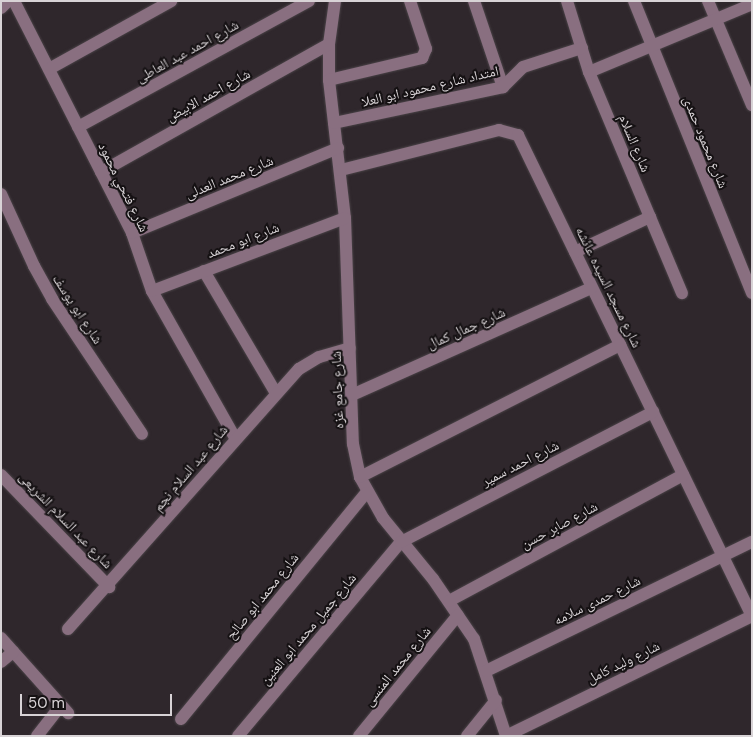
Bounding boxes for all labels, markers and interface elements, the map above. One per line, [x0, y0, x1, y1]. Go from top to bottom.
street label: شارع احمد عبد العاطى [133, 16, 241, 86]
street label: امتداد شارع محمود ابو العلا [360, 62, 500, 110]
street label: شارع احمد الابيض [163, 65, 253, 125]
street label: شارع محمود حمدى [680, 93, 732, 191]
street label: شارع السلام [615, 112, 655, 174]
street label: شارع فتحي محمود [95, 139, 153, 235]
street label: شارع محمد العدلى [183, 152, 275, 202]
street label: شارع ابو محمد [205, 219, 281, 261]
street label: شارع مسجد السيده عائشه [572, 224, 646, 350]
street label: شارع ابو يوسف [49, 271, 107, 347]
street label: شارع جمال كمال [424, 303, 508, 353]
street label: شارع جامع غزه [327, 351, 347, 429]
street label: شارع عبد السلام نجم [149, 422, 231, 514]
street label: شارع احمد سمير [479, 436, 561, 490]
street label: شارع عبد السلام الشريعى [15, 468, 117, 572]
street label: شارع صابر حسن [518, 498, 600, 552]
street label: شارع محمد ابو صالح [222, 549, 302, 643]
street label: شارع جميل محمد ابو العنين [256, 570, 360, 688]
street label: شارع حمدى سلامه [551, 572, 643, 628]
street label: شارع محمد المنسى [360, 623, 434, 709]
street label: شارع وليد كامل [584, 637, 662, 687]
scale bar [22, 684, 175, 716]
text: 50 m [28, 693, 65, 713]

